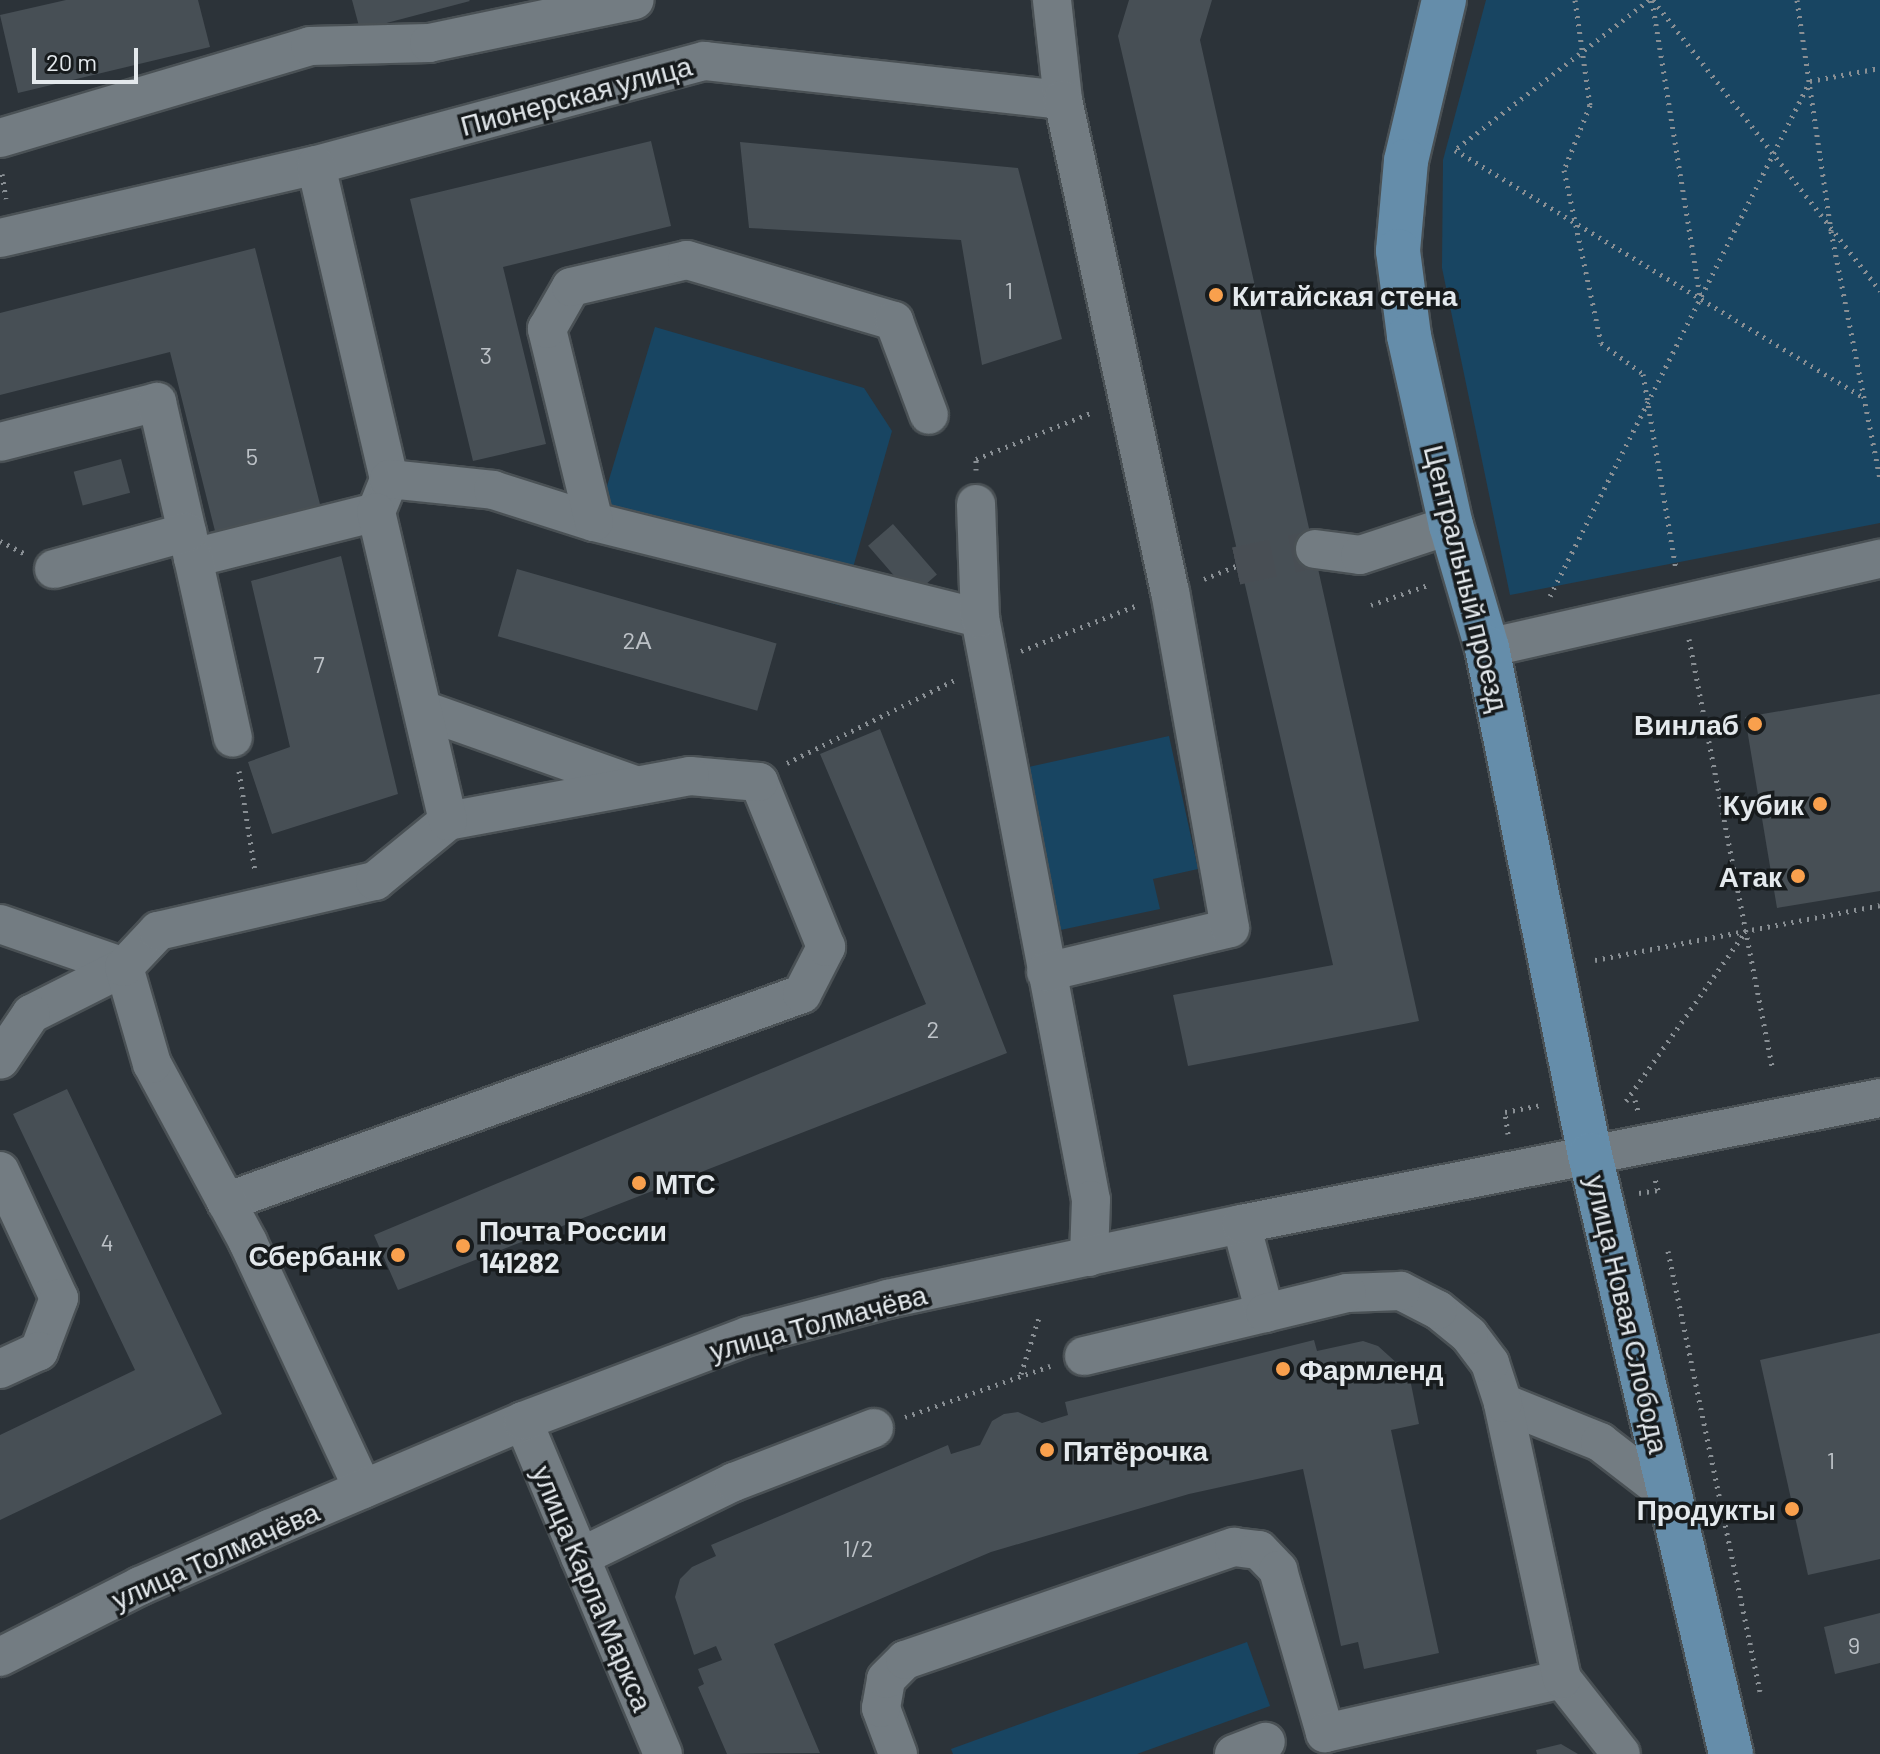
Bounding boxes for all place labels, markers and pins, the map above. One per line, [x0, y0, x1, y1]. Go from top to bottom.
place label: Китайская стена [1232, 278, 1457, 312]
marker: Китайская стена [1207, 286, 1225, 304]
place label: Винлаб [1634, 707, 1739, 741]
marker: Винлаб [1746, 715, 1764, 733]
place label: Кубик [1723, 787, 1804, 821]
marker: Кубик [1811, 795, 1829, 813]
place label: Атак [1719, 859, 1782, 893]
marker: Атак [1789, 867, 1807, 885]
place label: МТС [655, 1166, 716, 1200]
marker: МТС [630, 1174, 648, 1192]
place label: Почта России 141282 [479, 1213, 667, 1279]
marker: Почта России 141282 [454, 1237, 472, 1255]
place label: Сбербанк [248, 1238, 382, 1272]
marker: Сбербанк [389, 1246, 407, 1264]
place label: Фармленд [1299, 1352, 1444, 1386]
marker: Фармленд [1274, 1360, 1292, 1378]
place label: Пятёрочка [1063, 1433, 1208, 1467]
marker: Пятёрочка [1038, 1441, 1056, 1459]
place label: Продукты [1637, 1492, 1776, 1526]
marker: Продукты [1783, 1500, 1801, 1518]

